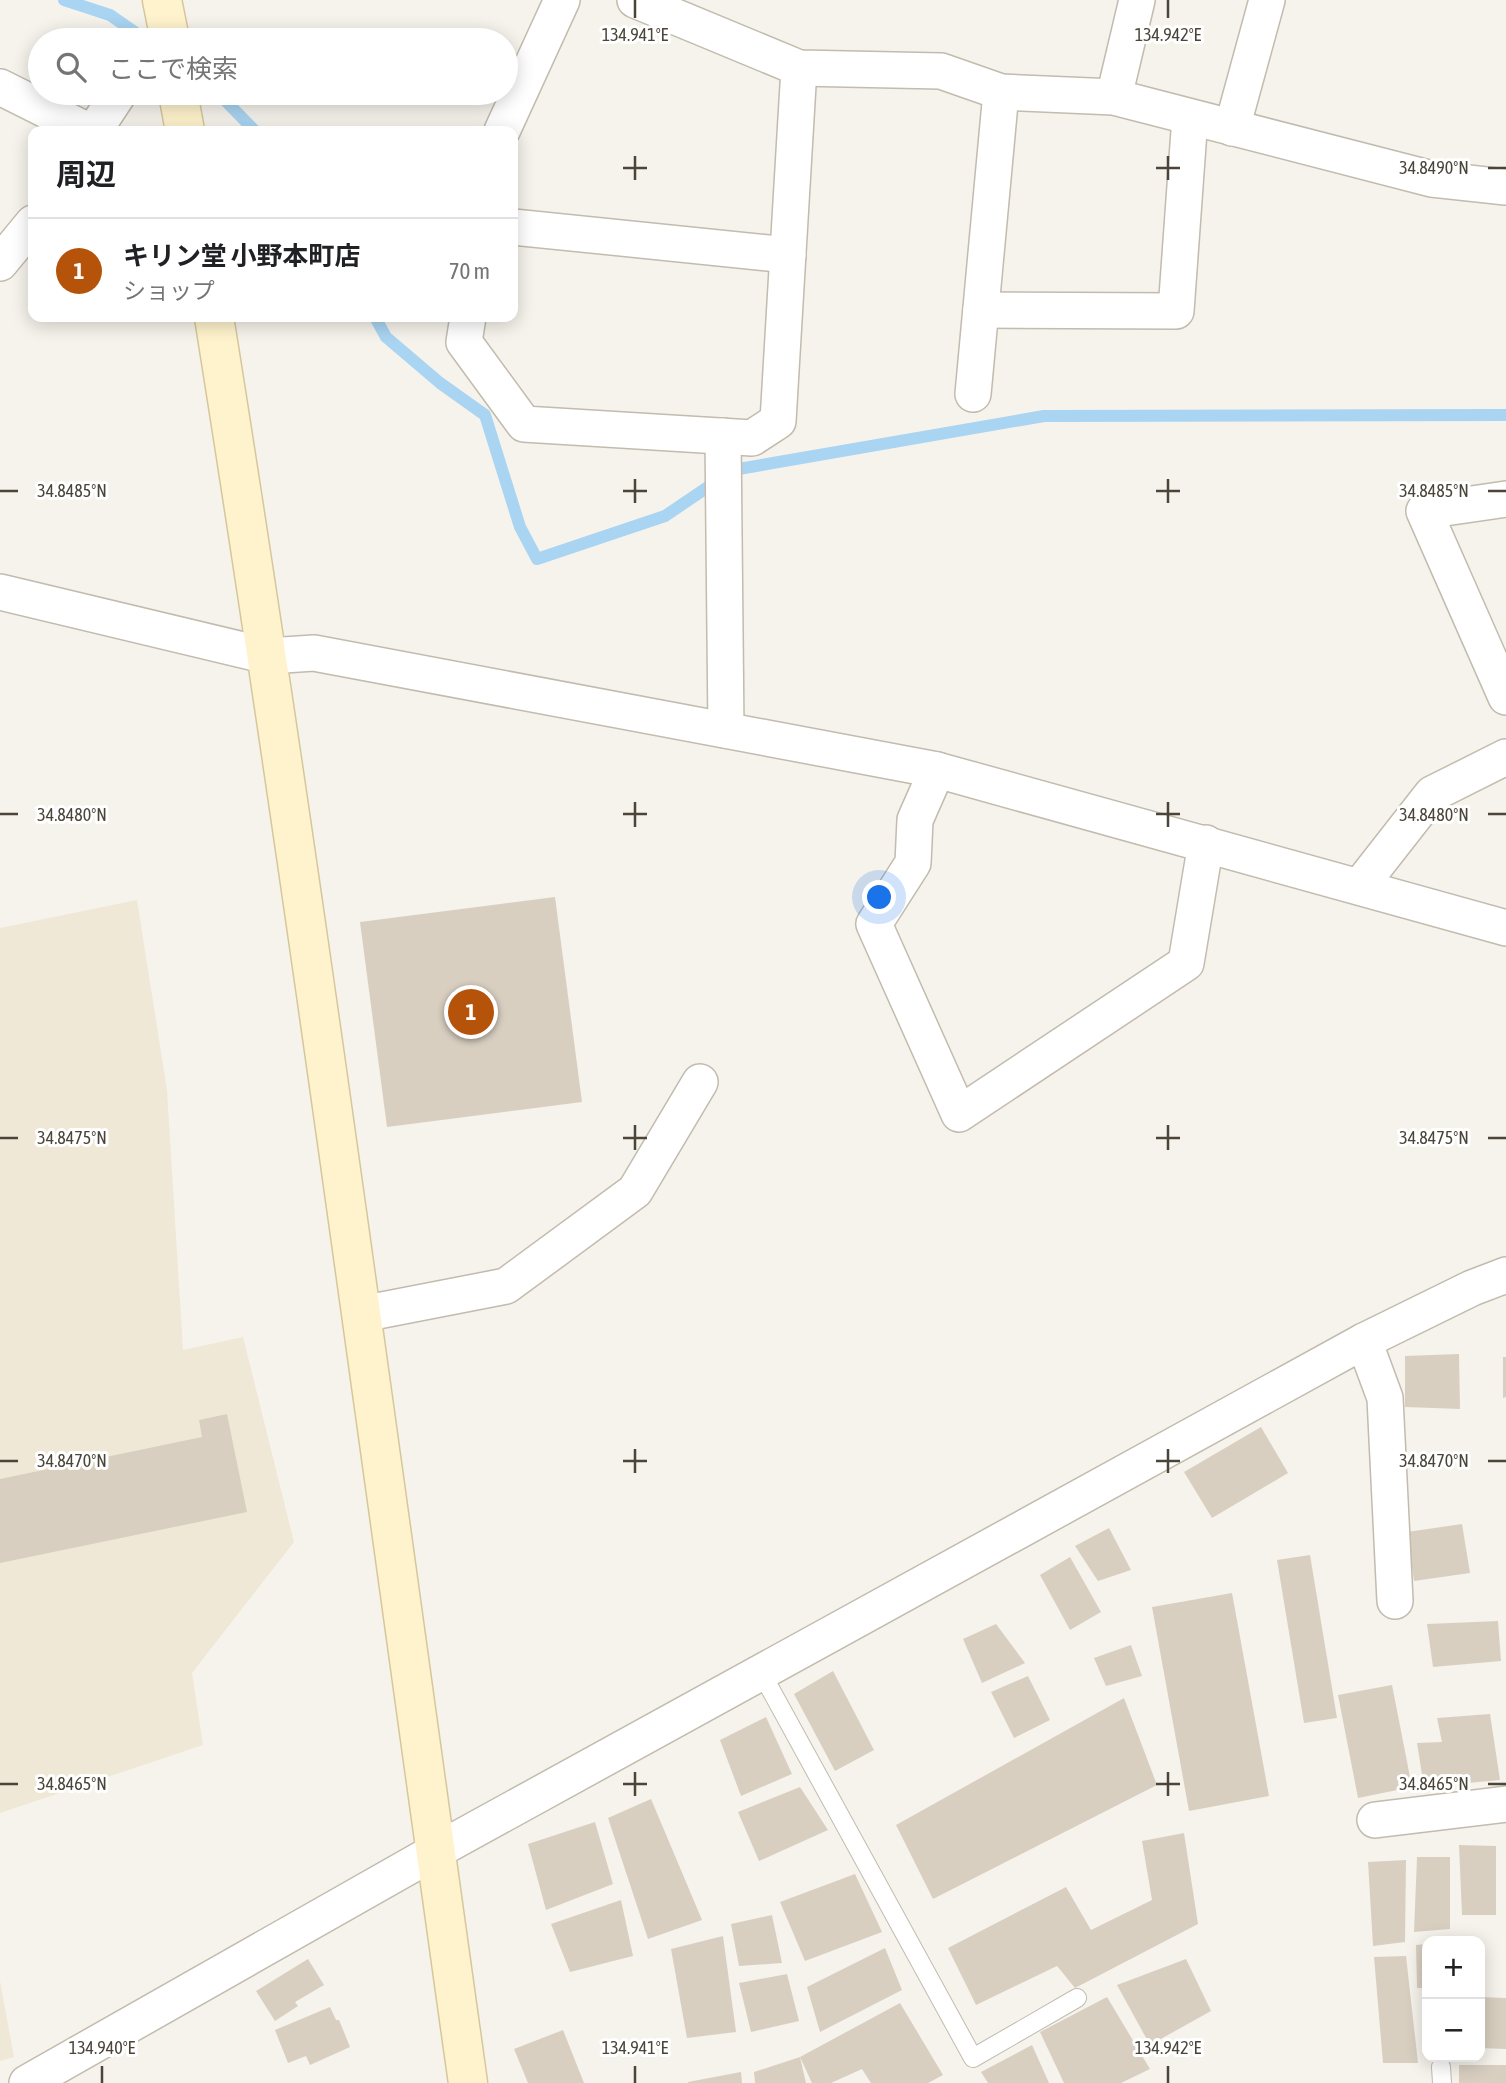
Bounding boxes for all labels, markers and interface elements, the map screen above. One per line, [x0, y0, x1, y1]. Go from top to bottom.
text: 134.941°E [602, 24, 669, 45]
text: 134.942°E [1135, 24, 1202, 45]
search box [28, 28, 518, 105]
icon: search [52, 48, 90, 86]
text: ここで検索 [108, 54, 238, 84]
text: 周辺 [56, 157, 116, 191]
text: 34.8490°N [1399, 157, 1469, 178]
text: キリン堂 小野本町店 [123, 241, 361, 271]
text: 1 [74, 258, 84, 284]
text: 70 m [449, 258, 490, 284]
text: ショップ [123, 278, 215, 304]
text: 34.8485°N [37, 480, 107, 501]
text: 34.8485°N [1399, 480, 1469, 501]
text: 34.8480°N [37, 804, 107, 825]
text: 34.8480°N [1399, 804, 1469, 825]
your location [862, 880, 896, 914]
pin: 1 [448, 986, 494, 1038]
text: 34.8475°N [37, 1127, 107, 1148]
text: 34.8475°N [1399, 1127, 1469, 1148]
text: 34.8470°N [37, 1450, 107, 1471]
text: 34.8470°N [1399, 1450, 1469, 1471]
text: 34.8465°N [37, 1773, 107, 1794]
text: 34.8465°N [1399, 1773, 1469, 1794]
map controls [1422, 1936, 1485, 2062]
button: + [1422, 1936, 1485, 1999]
button: − [1422, 1999, 1485, 2062]
text: 134.940°E [69, 2037, 136, 2058]
text: 134.941°E [602, 2037, 669, 2058]
text: 134.942°E [1135, 2037, 1202, 2058]

